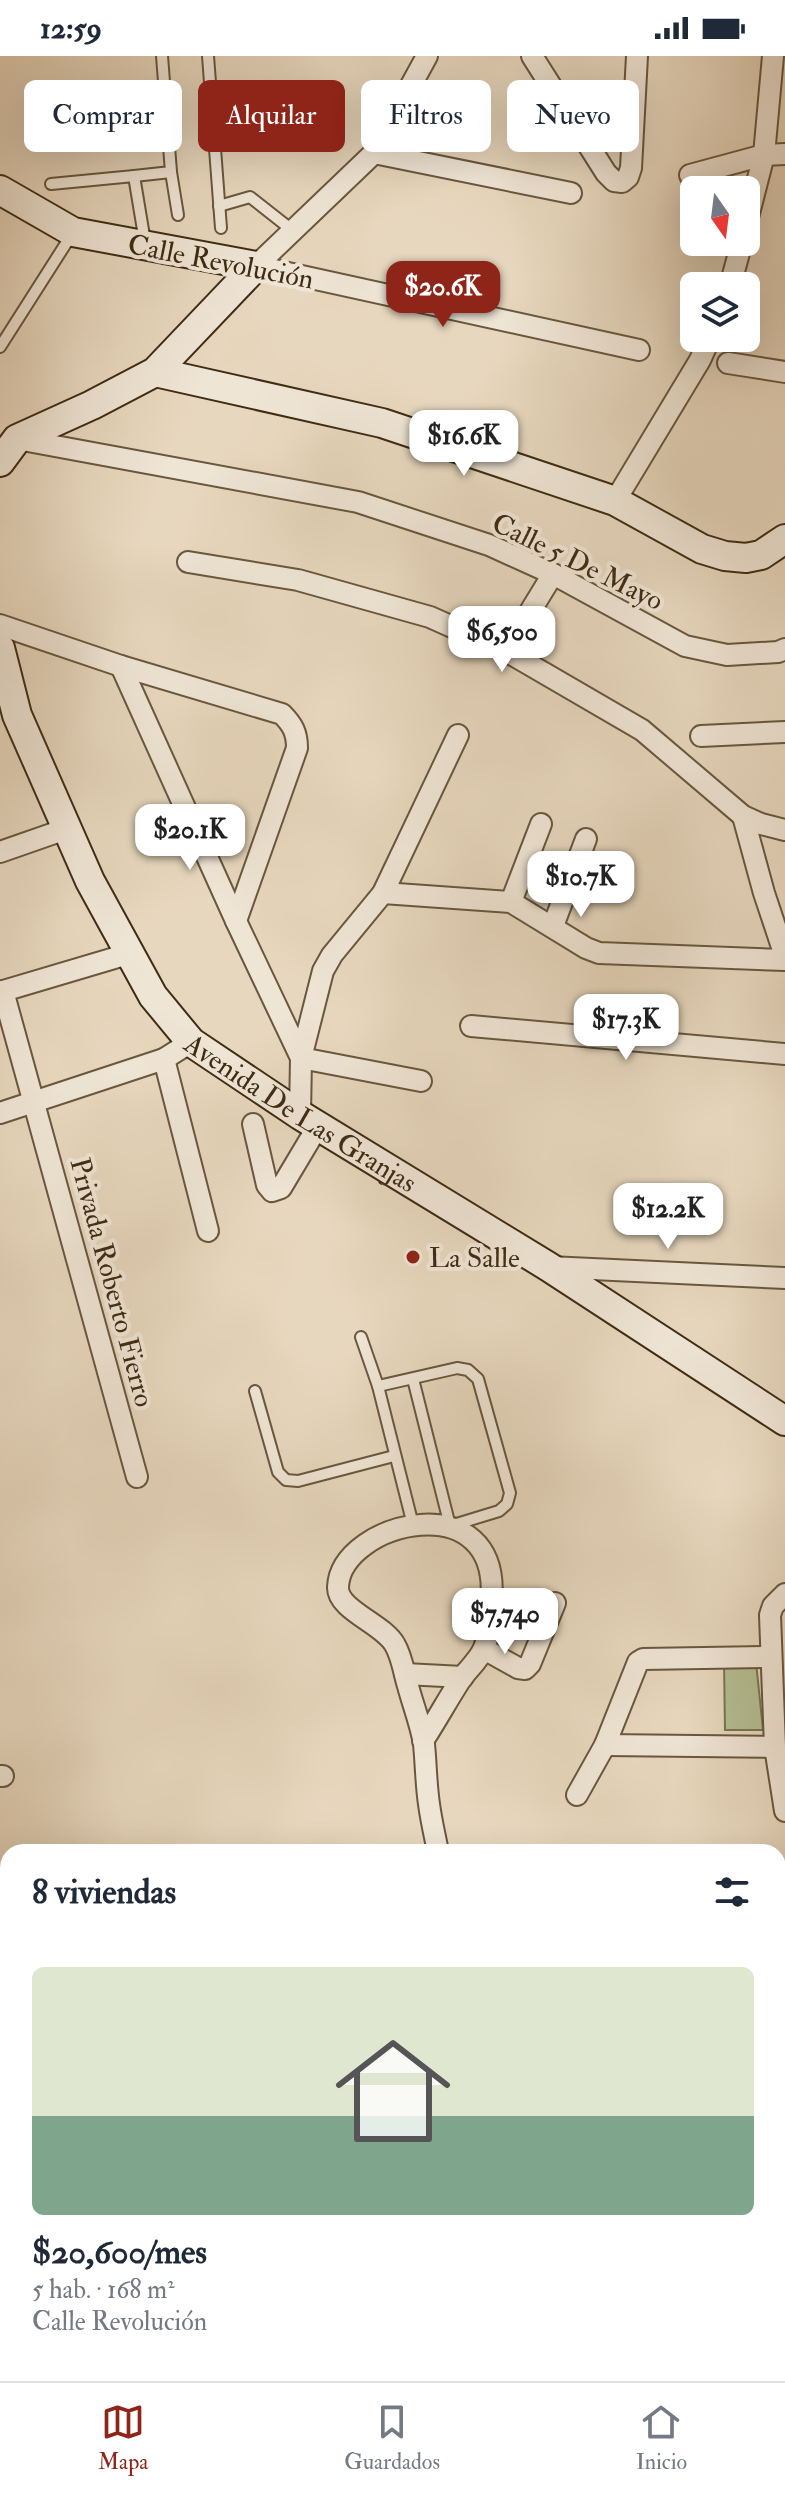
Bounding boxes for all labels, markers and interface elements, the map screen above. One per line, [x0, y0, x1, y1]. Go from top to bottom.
text: 12:59 [40, 10, 102, 47]
chip: Comprar [24, 80, 182, 152]
chip: Alquilar [198, 80, 345, 152]
chip: Filtros [361, 80, 491, 152]
chip: Nuevo [507, 80, 639, 152]
north arrow [680, 176, 760, 256]
map controls [680, 176, 760, 352]
street label: Calle Revolución [125, 227, 317, 298]
pin: $20.6K [378, 261, 508, 329]
text: $20.6K [404, 271, 482, 303]
button: layers [680, 272, 760, 352]
pin: $16.6K [399, 410, 529, 478]
text: $16.6K [427, 420, 501, 452]
street label: Calle 5 De Mayo [486, 506, 669, 619]
pin: $6,500 [437, 606, 567, 674]
text: $6,500 [466, 616, 538, 648]
pin: $20.1K [125, 804, 255, 872]
text: $20.1K [153, 814, 227, 846]
pin: $10.7K [516, 851, 646, 919]
text: $10.7K [545, 861, 617, 893]
pin: $17.3K [561, 994, 691, 1062]
text: $17.3K [592, 1004, 660, 1036]
street label: Avenida De Las Granjas [177, 1026, 423, 1201]
street label: Privada Roberto Fierro [61, 1154, 162, 1411]
pin: $12.2K [603, 1183, 733, 1251]
text: $12.2K [631, 1193, 705, 1225]
place label: La Salle [429, 1241, 520, 1276]
marker: La Salle [404, 1248, 422, 1266]
pin: $7,740 [440, 1588, 570, 1656]
text: $7,740 [470, 1598, 540, 1630]
icon: filters [710, 1870, 754, 1914]
text: 8 viviendas [32, 1871, 176, 1914]
icon: home [321, 2019, 465, 2163]
text: $20,600/mes [32, 2231, 207, 2274]
text: 5 hab. · 168 m² [32, 2274, 175, 2306]
text: Calle Revolución [32, 2306, 207, 2338]
tab: Mapa [98, 2400, 148, 2476]
tab: Guardados [344, 2400, 440, 2476]
tab: Inicio [636, 2400, 687, 2476]

